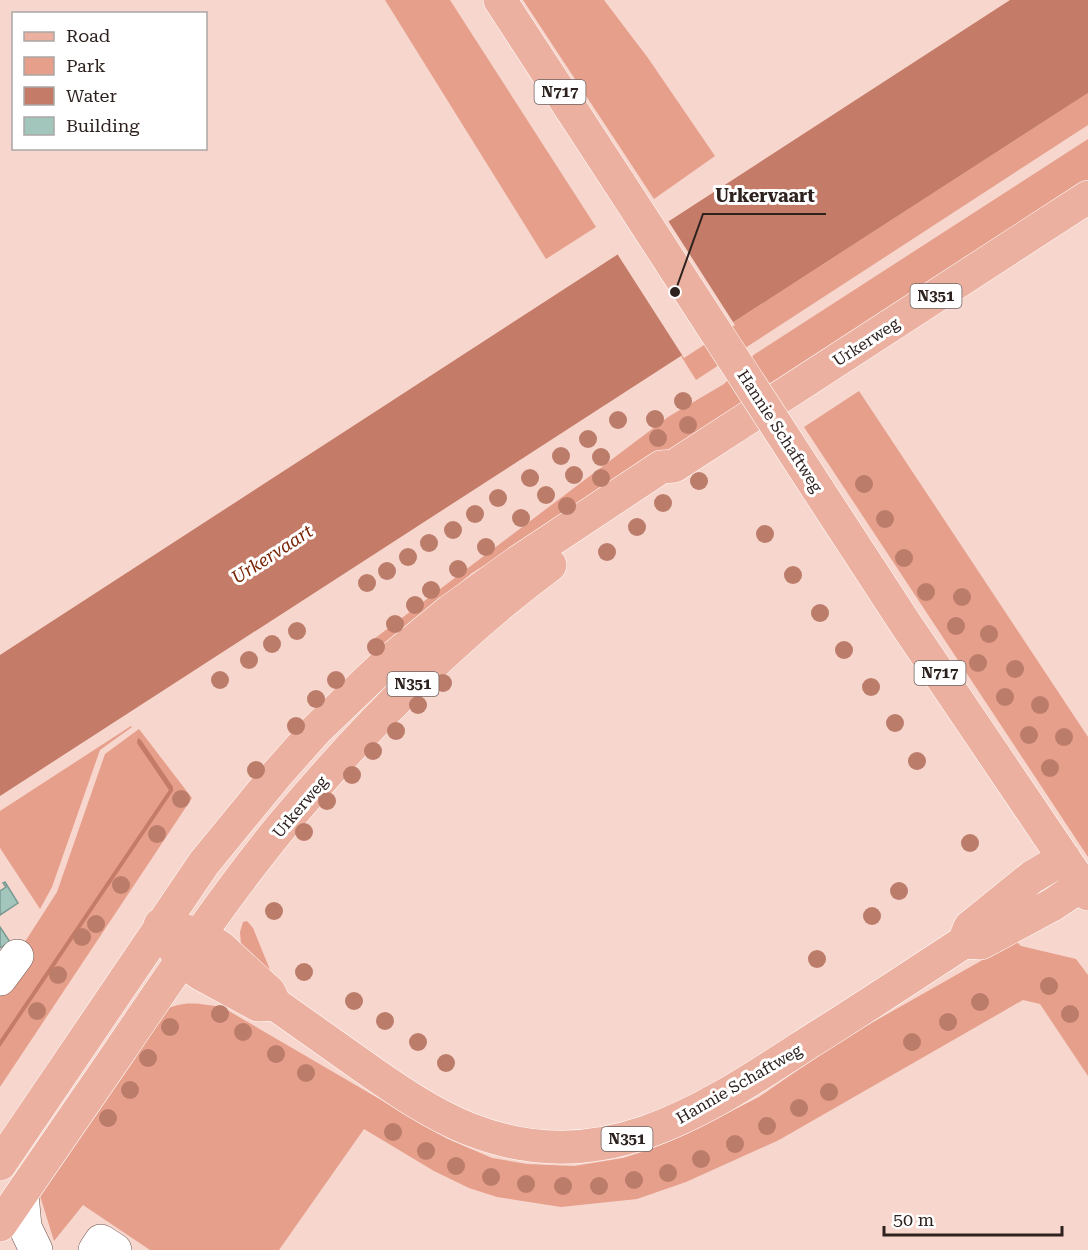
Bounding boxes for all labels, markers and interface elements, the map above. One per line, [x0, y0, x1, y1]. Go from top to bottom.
legend [12, 12, 207, 150]
text: Road [66, 25, 111, 46]
text: Park [66, 55, 106, 76]
road number: N717 [534, 80, 586, 104]
text: Water [66, 85, 117, 106]
text: Building [66, 115, 140, 136]
callout: Urkervaart [703, 178, 826, 214]
text: Urkervaart [715, 185, 815, 206]
road number: N351 [910, 284, 962, 308]
street label: Urkerweg [829, 313, 903, 370]
street label: Hannie Schaftweg [733, 366, 827, 496]
water label: Urkervaart [228, 520, 317, 588]
road number: N717 [914, 661, 966, 685]
road number: N351 [388, 672, 438, 696]
street label: Urkerweg [269, 771, 332, 842]
street label: Hannie Schaftweg [673, 1040, 806, 1128]
road number: N351 [602, 1127, 652, 1151]
scale bar [884, 1199, 1062, 1237]
text: 50 m [893, 1209, 934, 1230]

